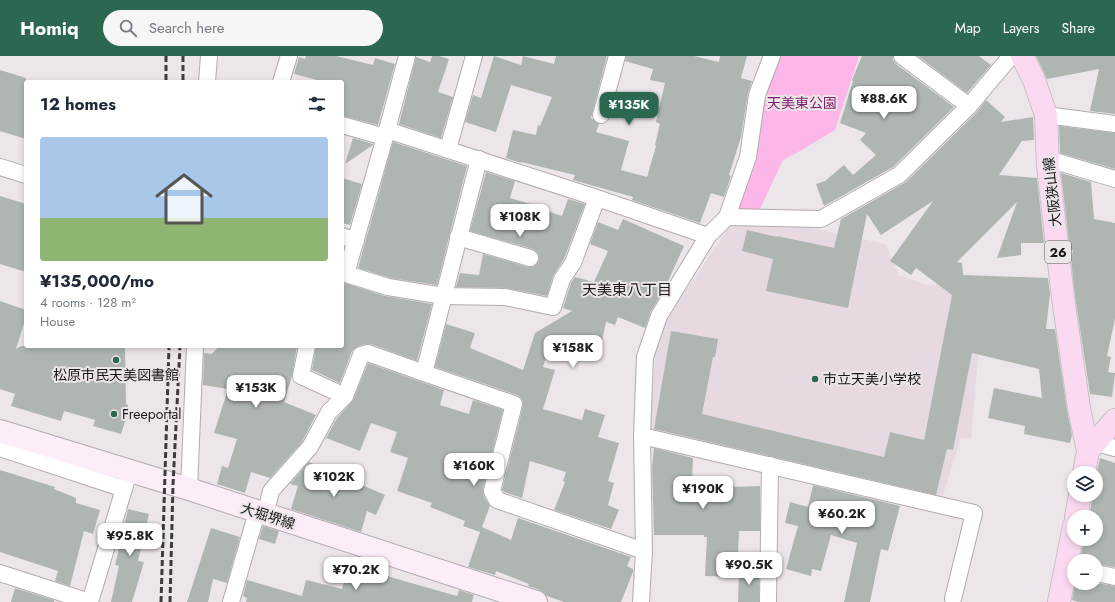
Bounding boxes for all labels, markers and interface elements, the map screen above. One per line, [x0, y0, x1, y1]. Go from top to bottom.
search box [103, 10, 383, 46]
text: Homiq [20, 15, 79, 42]
icon: search [117, 17, 139, 39]
text: Search here [149, 17, 225, 39]
text: Map [955, 18, 981, 38]
text: Layers [1003, 18, 1039, 38]
text: Share [1061, 18, 1095, 38]
pin: ¥88.6K [851, 86, 917, 120]
text: ¥88.6K [861, 89, 907, 108]
text: 12 homes [40, 92, 116, 116]
pin: ¥135K [601, 92, 657, 126]
icon: filters [306, 93, 328, 115]
park label: 天美東公園 [767, 93, 837, 113]
text: ¥135K [609, 95, 649, 114]
street label: 大阪狭山線 [1038, 156, 1066, 228]
icon: home [148, 163, 220, 235]
pin: ¥108K [492, 204, 548, 238]
text: ¥108K [499, 207, 541, 226]
road number: 26 [1045, 241, 1071, 263]
text: ¥135,000/mo [40, 269, 154, 293]
district label: 天美東八丁目 [582, 279, 672, 301]
text: 4 rooms · 128 m² [40, 293, 136, 312]
text: House [40, 312, 75, 331]
pin: ¥158K [545, 335, 601, 369]
text: ¥158K [553, 338, 593, 357]
marker: 松原市民天美図書館 [111, 355, 121, 365]
place label: 松原市民天美図書館 [53, 365, 179, 385]
place label: 市立天美小学校 [823, 369, 921, 389]
marker: 市立天美小学校 [810, 374, 820, 384]
pin: ¥153K [228, 375, 284, 409]
text: ¥153K [236, 378, 276, 397]
place label: Freeportal [122, 404, 181, 424]
marker: Freeportal [109, 409, 119, 419]
pin: ¥160K [446, 453, 502, 487]
text: ¥160K [453, 456, 495, 475]
pin: ¥102K [306, 464, 362, 498]
map controls [1067, 466, 1103, 590]
button: layers [1067, 466, 1103, 502]
text: ¥102K [313, 467, 355, 486]
pin: ¥190K [675, 476, 731, 510]
text: ¥190K [682, 479, 724, 498]
street label: 大堀堺線 [238, 498, 298, 534]
pin: ¥60.2K [809, 501, 875, 535]
text: ¥60.2K [818, 504, 866, 523]
button: + [1067, 510, 1103, 546]
pin: ¥95.8K [97, 523, 163, 557]
text: ¥95.8K [106, 526, 154, 545]
pin: ¥90.5K [716, 552, 782, 586]
button: − [1067, 554, 1103, 590]
text: ¥90.5K [725, 555, 773, 574]
pin: ¥70.2K [323, 557, 389, 591]
text: ¥70.2K [333, 560, 379, 579]

